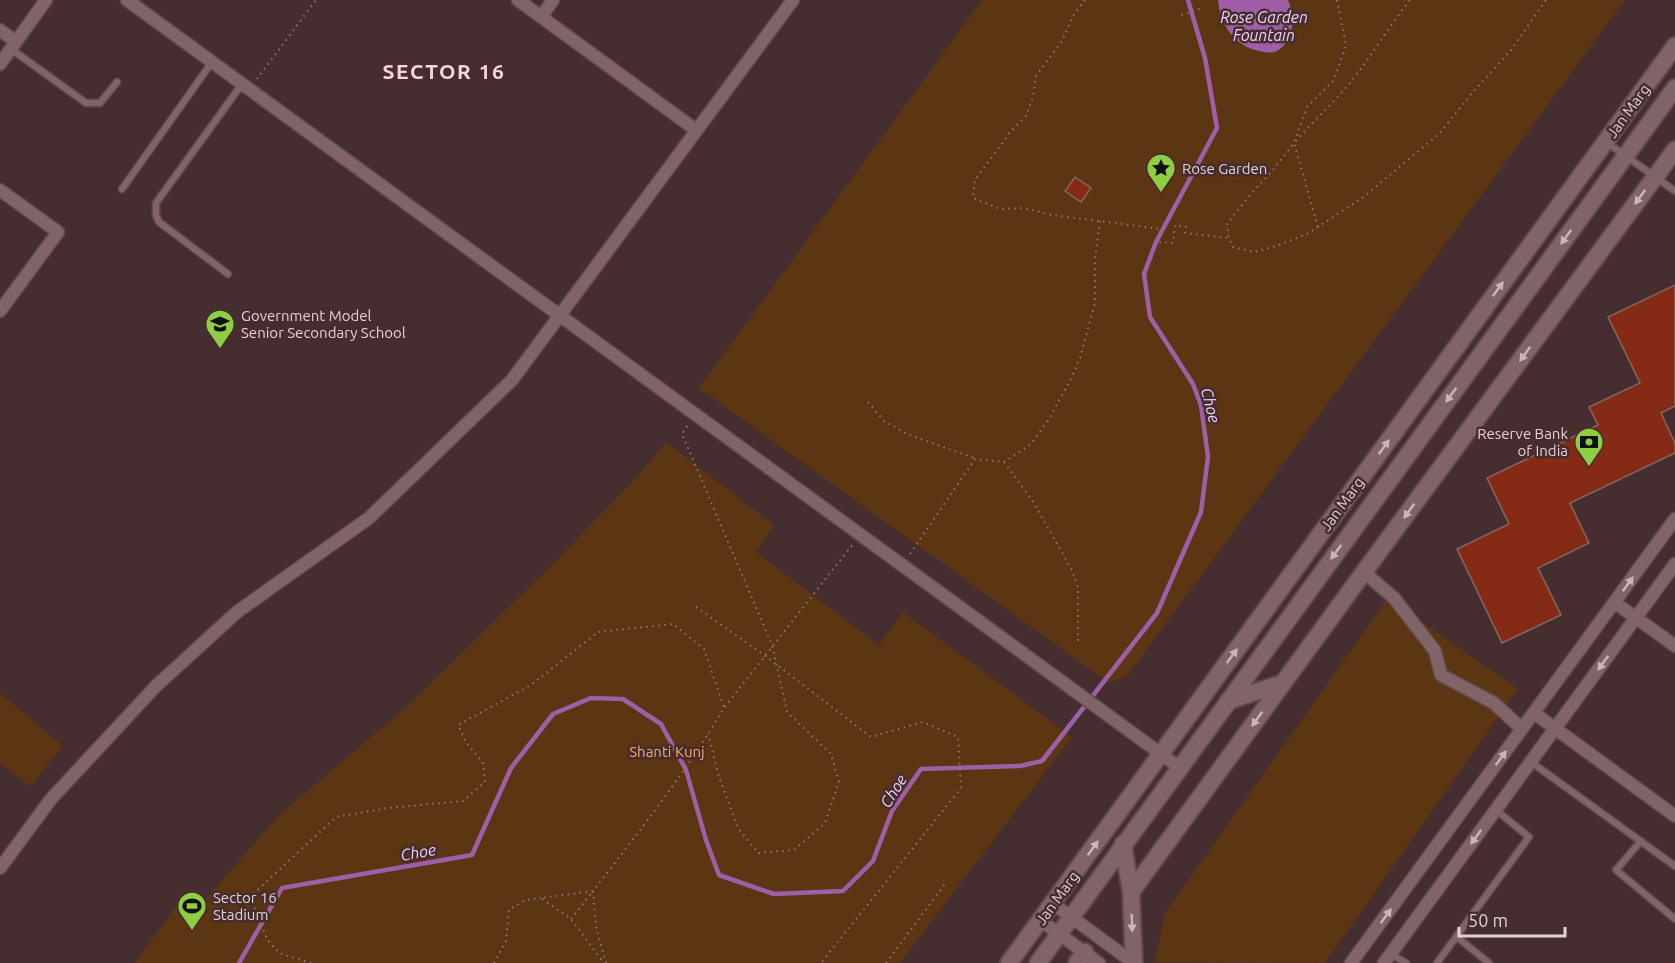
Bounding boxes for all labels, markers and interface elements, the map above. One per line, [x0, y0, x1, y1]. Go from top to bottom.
water label: Rose Garden Fountain [1220, 8, 1308, 44]
district label: SECTOR 16 [383, 59, 505, 83]
street label: Jan Marg [1603, 81, 1653, 141]
place icon: Rose Garden [1145, 152, 1177, 194]
place label: Rose Garden [1182, 160, 1267, 177]
one-way arrow [1634, 189, 1647, 205]
one-way arrow [1560, 229, 1572, 245]
one-way arrow [1492, 282, 1504, 298]
place label: Government Model Senior Secondary School [241, 307, 406, 341]
school or university icon: Government Model Senior Secondary School [204, 308, 236, 350]
one-way arrow [1519, 346, 1531, 361]
water label: Choe [1198, 386, 1224, 424]
one-way arrow [1445, 386, 1457, 402]
place label: Reserve Bank of India [1477, 425, 1568, 459]
bank icon: Reserve Bank of India [1573, 426, 1605, 468]
one-way arrow [1378, 439, 1390, 455]
street label: Jan Marg [1317, 474, 1367, 534]
one-way arrow [1403, 502, 1415, 518]
one-way arrow [1330, 544, 1342, 560]
one-way arrow [1622, 576, 1634, 592]
one-way arrow [1226, 648, 1238, 664]
one-way arrow [1598, 655, 1610, 670]
one-way arrow [1251, 712, 1263, 727]
park label: Shanti Kunj [629, 743, 705, 760]
one-way arrow [1494, 751, 1506, 766]
water label: Choe [876, 771, 910, 811]
one-way arrow [1470, 829, 1482, 845]
water label: Choe [399, 840, 437, 864]
one-way arrow [1087, 840, 1099, 856]
street label: Jan Marg [1032, 868, 1082, 928]
place label: Sector 16 Stadium [213, 889, 277, 923]
sports icon: Sector 16 Stadium [176, 890, 208, 932]
scale bar [1459, 900, 1566, 938]
one-way arrow [1379, 908, 1391, 923]
text: 50 m [1468, 910, 1508, 930]
one-way arrow [1128, 913, 1137, 932]

